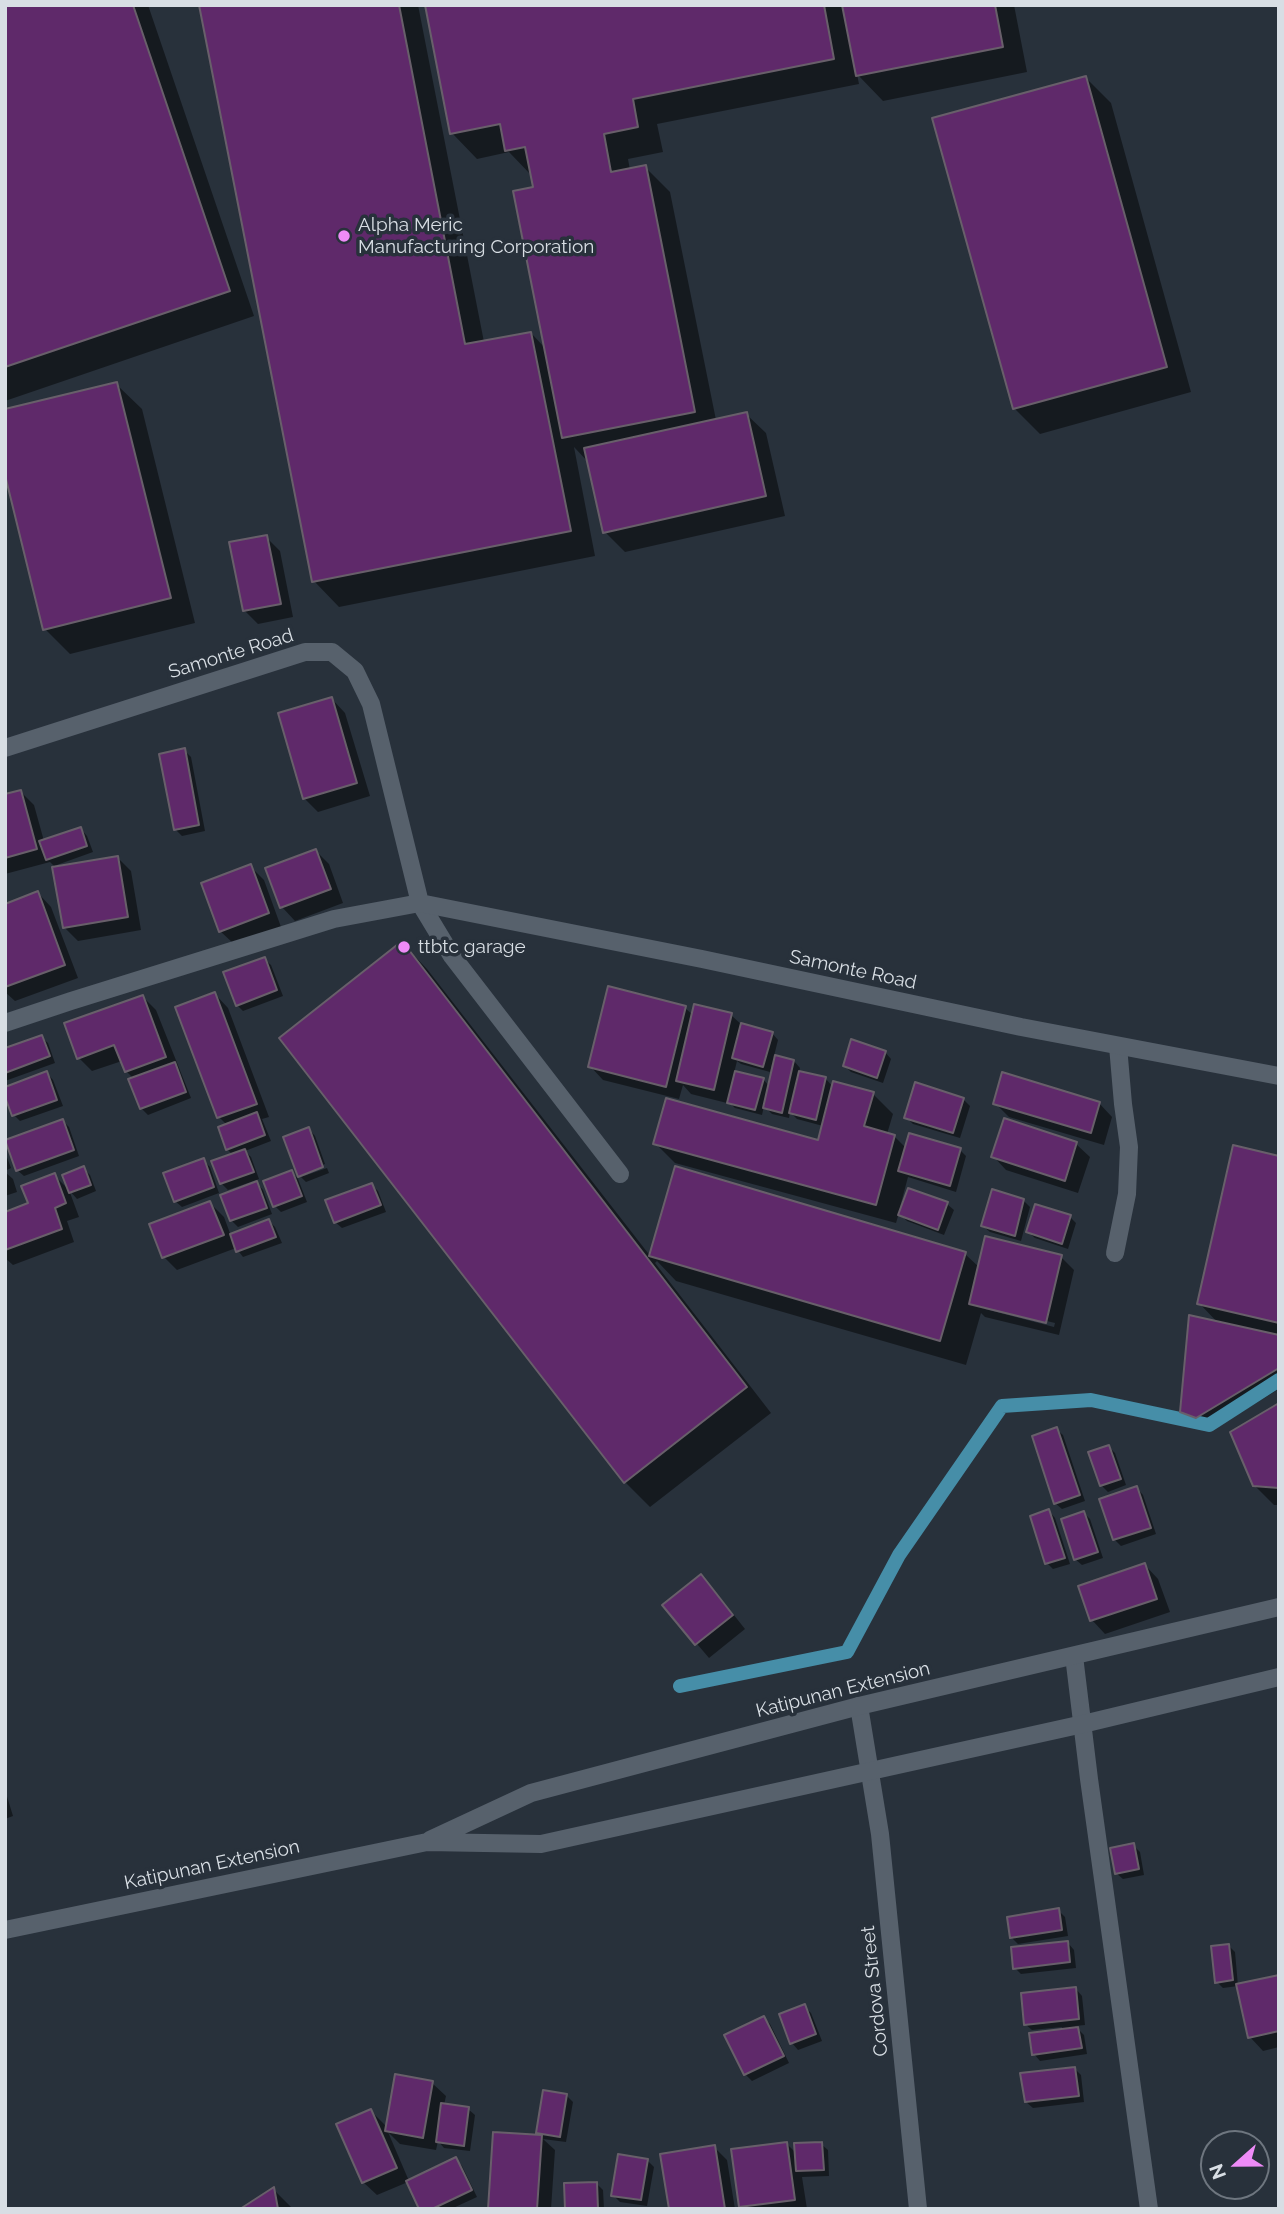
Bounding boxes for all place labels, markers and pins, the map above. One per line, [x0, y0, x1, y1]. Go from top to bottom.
place label: Alpha Meric Manufacturing Corporation [358, 214, 594, 258]
marker: Alpha Meric Manufacturing Corporation [336, 228, 352, 244]
place label: ttbtc garage [418, 936, 526, 958]
marker: ttbtc garage [396, 939, 412, 955]

